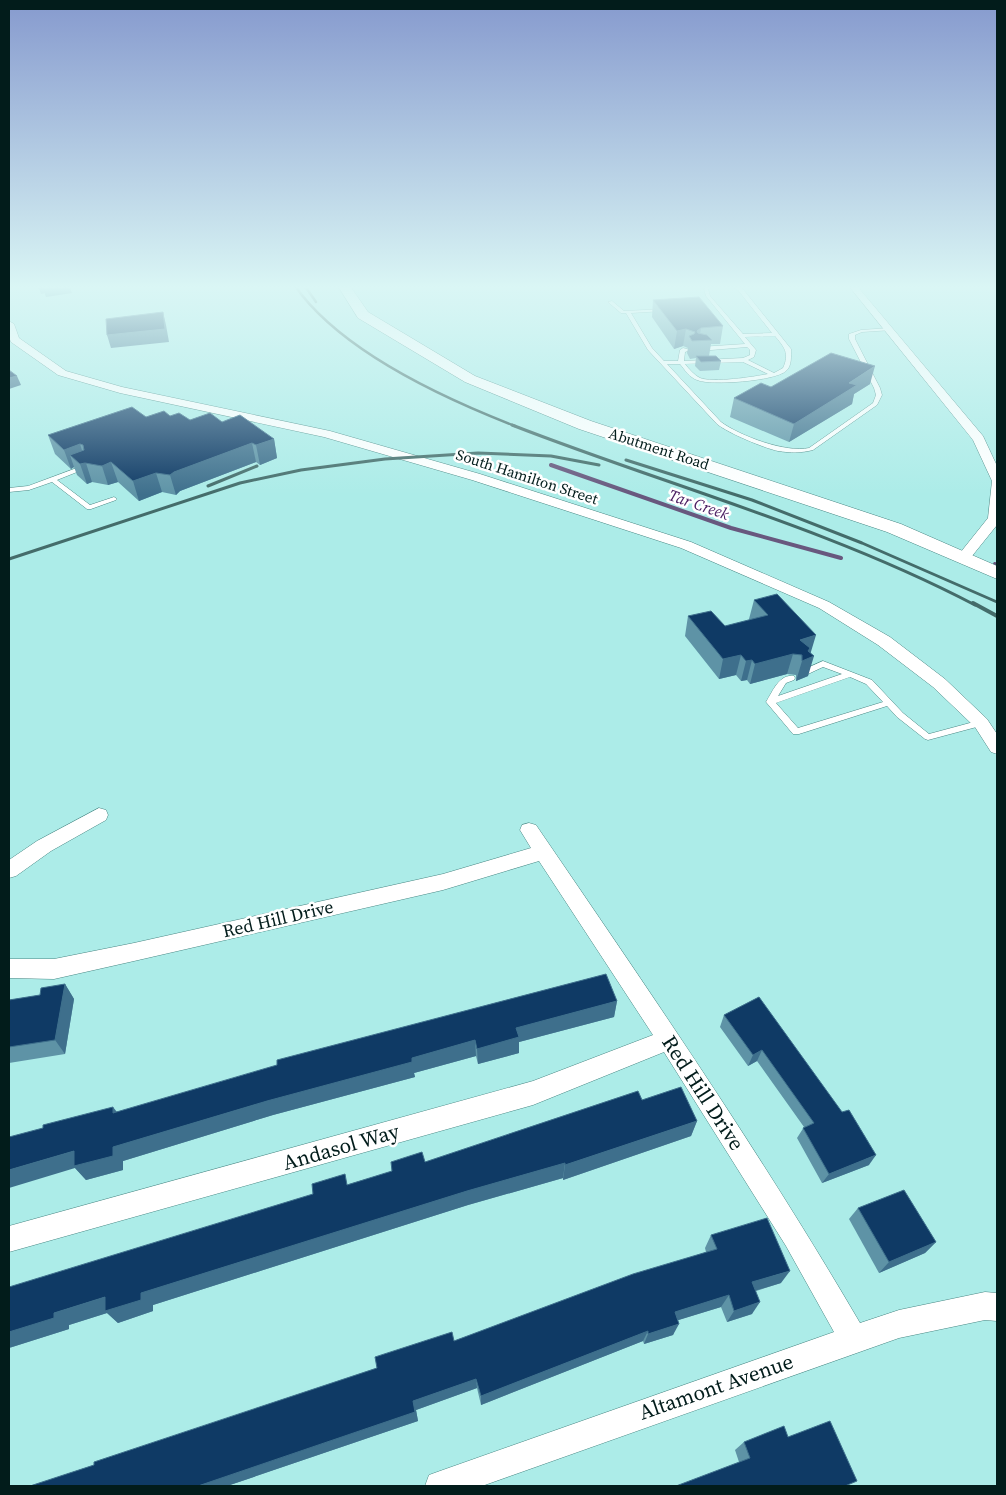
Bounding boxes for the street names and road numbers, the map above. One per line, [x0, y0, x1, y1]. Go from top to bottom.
street label: Abutment Road [606, 422, 713, 475]
street label: South Hamilton Street [454, 444, 601, 509]
street label: Red Hill Drive [220, 894, 336, 943]
street label: Red Hill Drive [655, 1030, 751, 1156]
street label: Andasol Way [279, 1116, 403, 1177]
street label: Altamont Avenue [635, 1347, 797, 1427]

